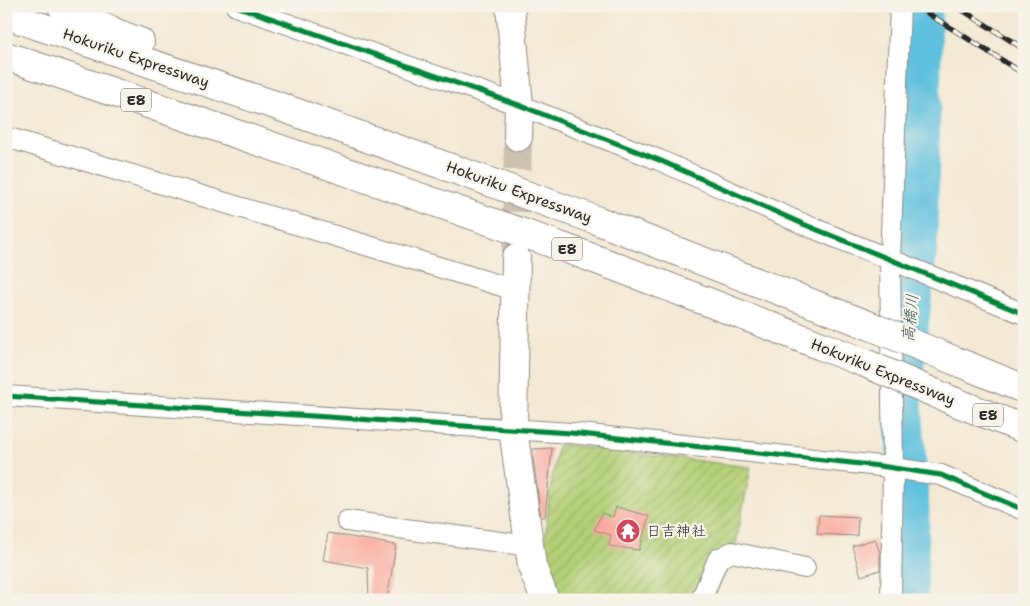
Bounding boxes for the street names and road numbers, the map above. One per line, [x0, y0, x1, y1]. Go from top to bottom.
street label: Hokuriku Expressway [60, 23, 212, 93]
road number: E8 [121, 88, 151, 112]
street label: Hokuriku Expressway [443, 156, 595, 228]
road number: E8 [552, 238, 582, 260]
street label: Hokuriku Expressway [808, 334, 958, 410]
road number: E8 [973, 404, 1003, 426]

